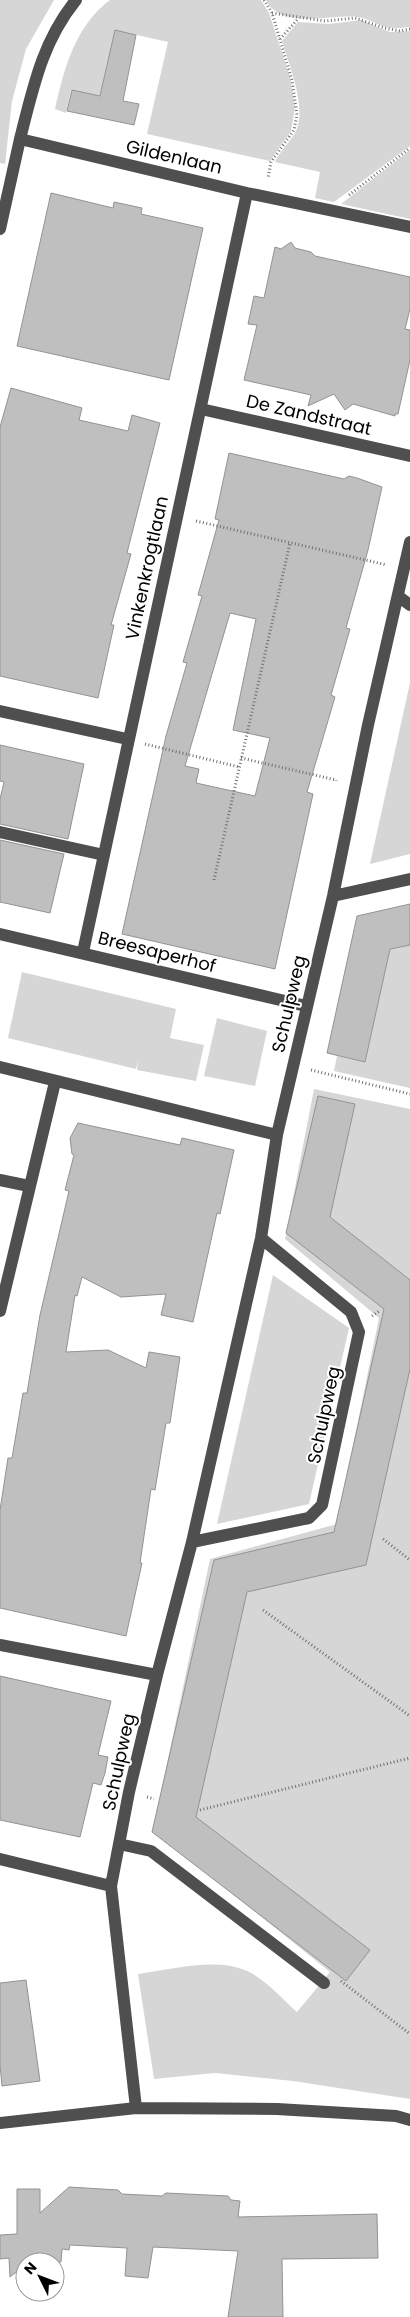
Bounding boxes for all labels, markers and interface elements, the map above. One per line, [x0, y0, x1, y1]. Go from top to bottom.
street label: Gildenlaan [124, 133, 225, 180]
street label: De Zandstraat [244, 388, 374, 441]
street label: Vinkenkrogtlaan [119, 494, 174, 642]
street label: Breesaperhof [96, 925, 219, 978]
street label: Schulpweg [265, 953, 312, 1055]
street label: Schulpweg [301, 1364, 346, 1466]
street label: Schulpweg [96, 1711, 141, 1813]
north arrow [15, 2252, 65, 2302]
text: N [19, 2258, 41, 2279]

